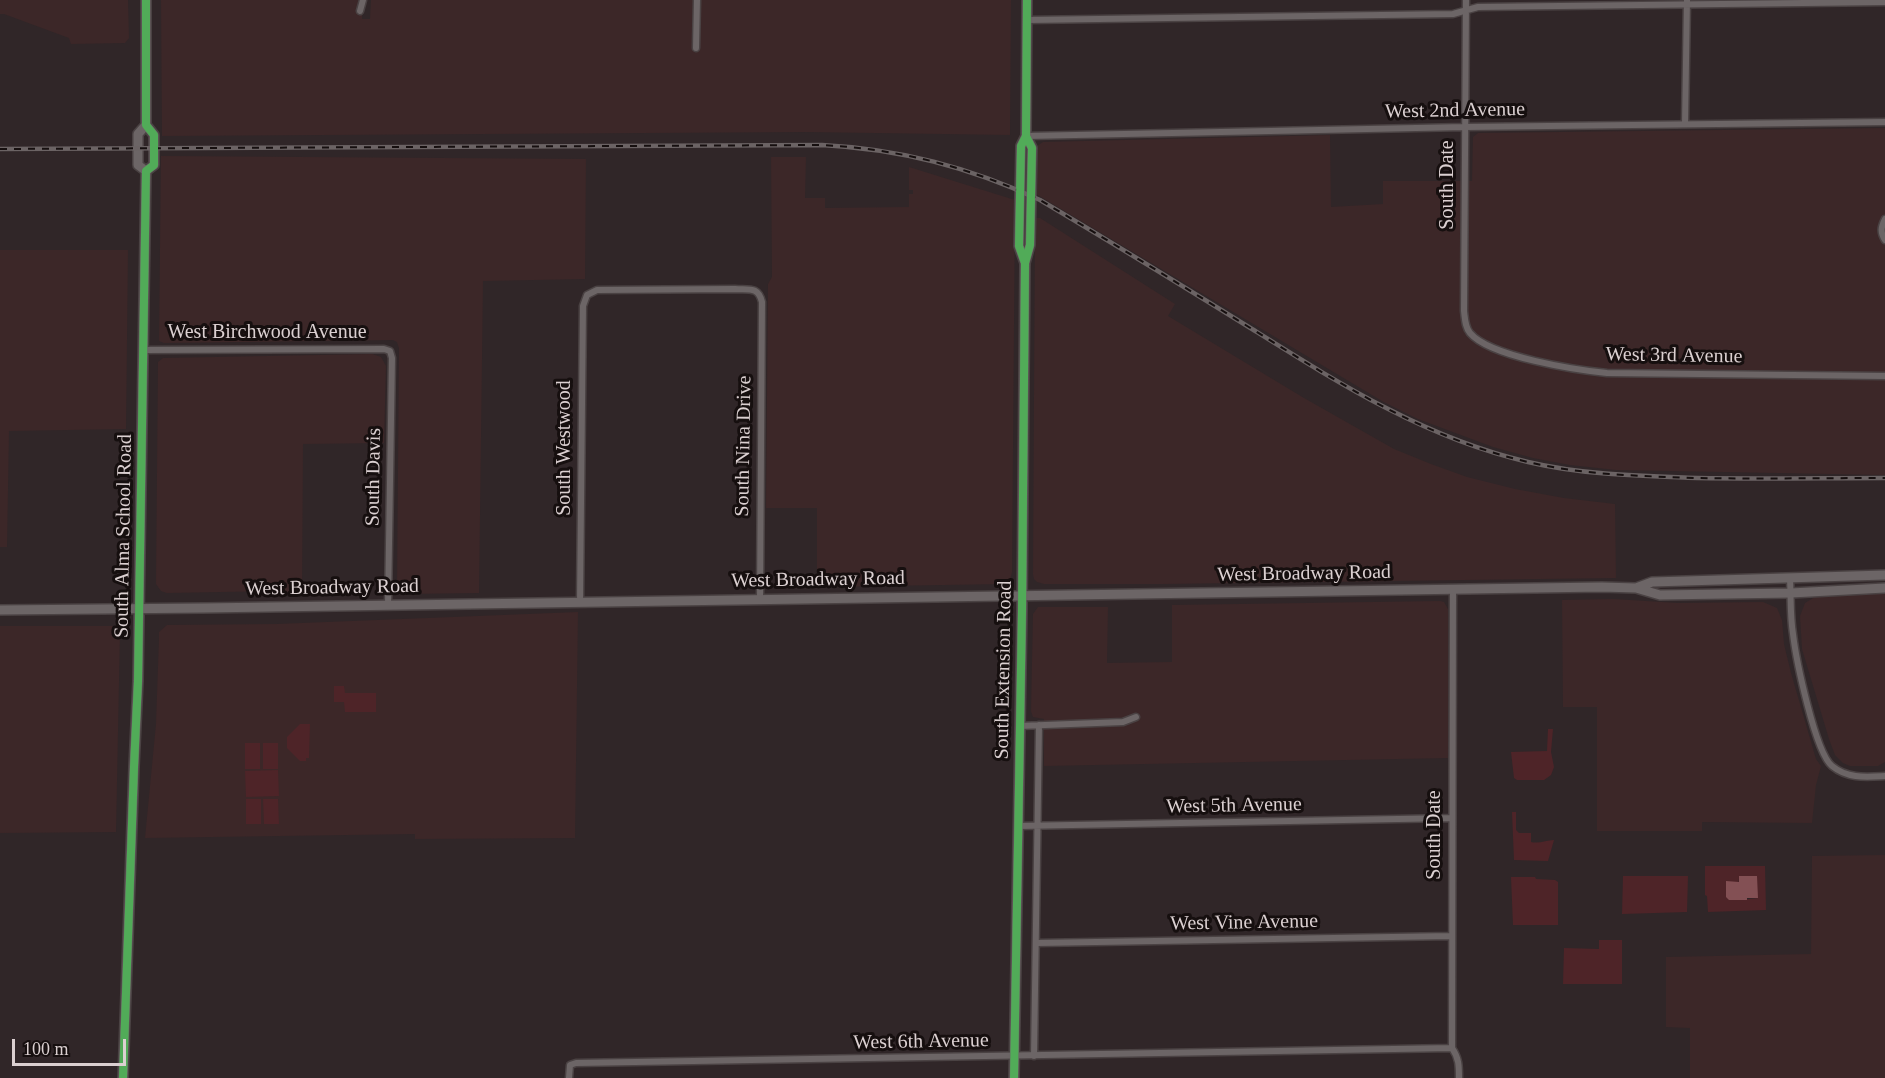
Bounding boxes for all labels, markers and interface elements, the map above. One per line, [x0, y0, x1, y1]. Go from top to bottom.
street label: West 2nd Avenue [1385, 98, 1525, 124]
street label: South Date [1436, 140, 1460, 230]
street label: West Birchwood Avenue [167, 321, 367, 345]
street label: West 3rd Avenue [1605, 343, 1743, 369]
street label: South Nina Drive [731, 375, 757, 517]
street label: South Westwood [553, 380, 577, 516]
street label: South Davis [361, 428, 387, 526]
street label: South Alma School Road [110, 434, 138, 638]
street label: West Broadway Road [1217, 560, 1391, 588]
street label: West Broadway Road [731, 566, 905, 594]
street label: West Broadway Road [245, 574, 419, 602]
street label: South Extension Road [990, 580, 1018, 760]
street label: South Date [1423, 790, 1447, 880]
street label: West 5th Avenue [1166, 793, 1302, 819]
street label: West Vine Avenue [1170, 910, 1318, 936]
scale bar [15, 1027, 129, 1065]
street label: West 6th Avenue [853, 1029, 989, 1055]
text: 100 m [23, 1039, 69, 1059]

